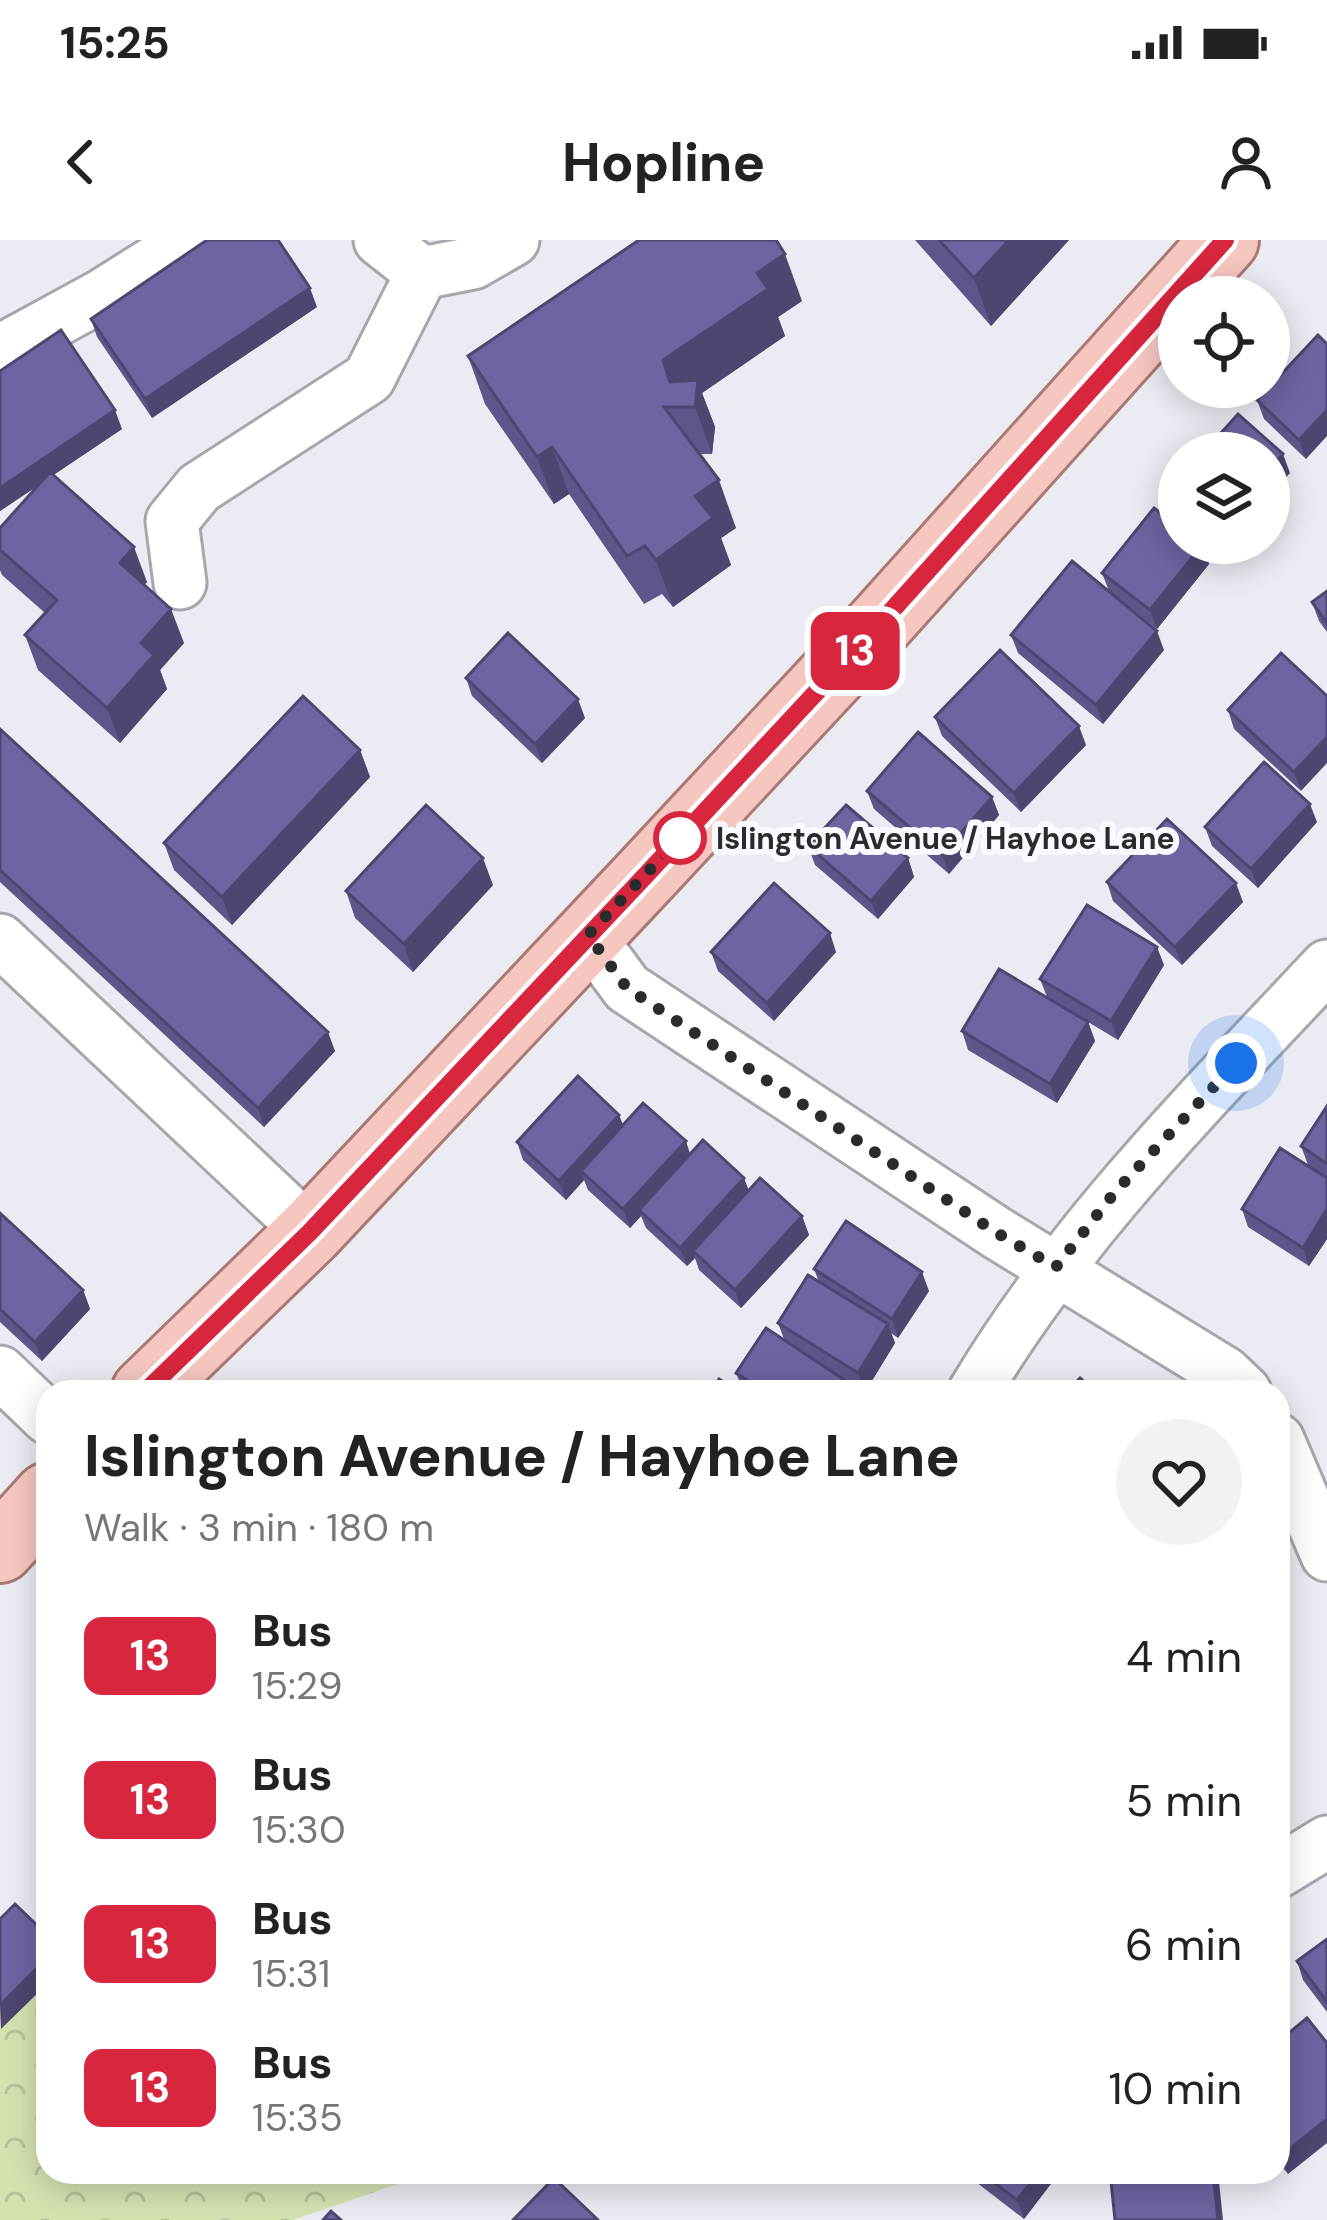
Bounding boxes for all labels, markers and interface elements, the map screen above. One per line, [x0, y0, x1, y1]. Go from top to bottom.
text: 15:25 [60, 13, 170, 72]
text: Hopline [562, 127, 765, 198]
icon: back [48, 129, 114, 195]
icon: person [1213, 129, 1279, 195]
map controls [1158, 276, 1290, 564]
button: locate [1158, 276, 1290, 408]
button: layers [1158, 432, 1290, 564]
line badge: 13 [801, 612, 909, 690]
text: 13 [835, 623, 875, 678]
marker: Islington Avenue / Hayhoe Lane [655, 813, 705, 863]
place label: Islington Avenue / Hayhoe Lane [716, 819, 1174, 858]
your location [1206, 1033, 1266, 1093]
text: Islington Avenue / Hayhoe Lane [84, 1419, 960, 1494]
button: heart [1116, 1419, 1242, 1545]
text: Walk · 3 min · 180 m [84, 1502, 434, 1553]
text: Bus [252, 1601, 332, 1660]
text: 4 min [1126, 1627, 1242, 1686]
text: 13 [130, 1628, 170, 1683]
text: 15:29 [252, 1660, 342, 1711]
text: Bus [252, 1745, 332, 1804]
text: 5 min [1126, 1771, 1242, 1830]
text: 13 [130, 1772, 170, 1827]
text: 15:30 [252, 1804, 346, 1855]
text: Bus [252, 1889, 332, 1948]
text: 6 min [1125, 1915, 1242, 1974]
text: 13 [130, 1916, 170, 1971]
text: 15:31 [252, 1948, 330, 1999]
text: Bus [252, 2033, 332, 2092]
text: 10 min [1108, 2059, 1242, 2118]
text: 13 [130, 2060, 170, 2115]
text: 15:35 [252, 2092, 343, 2143]

